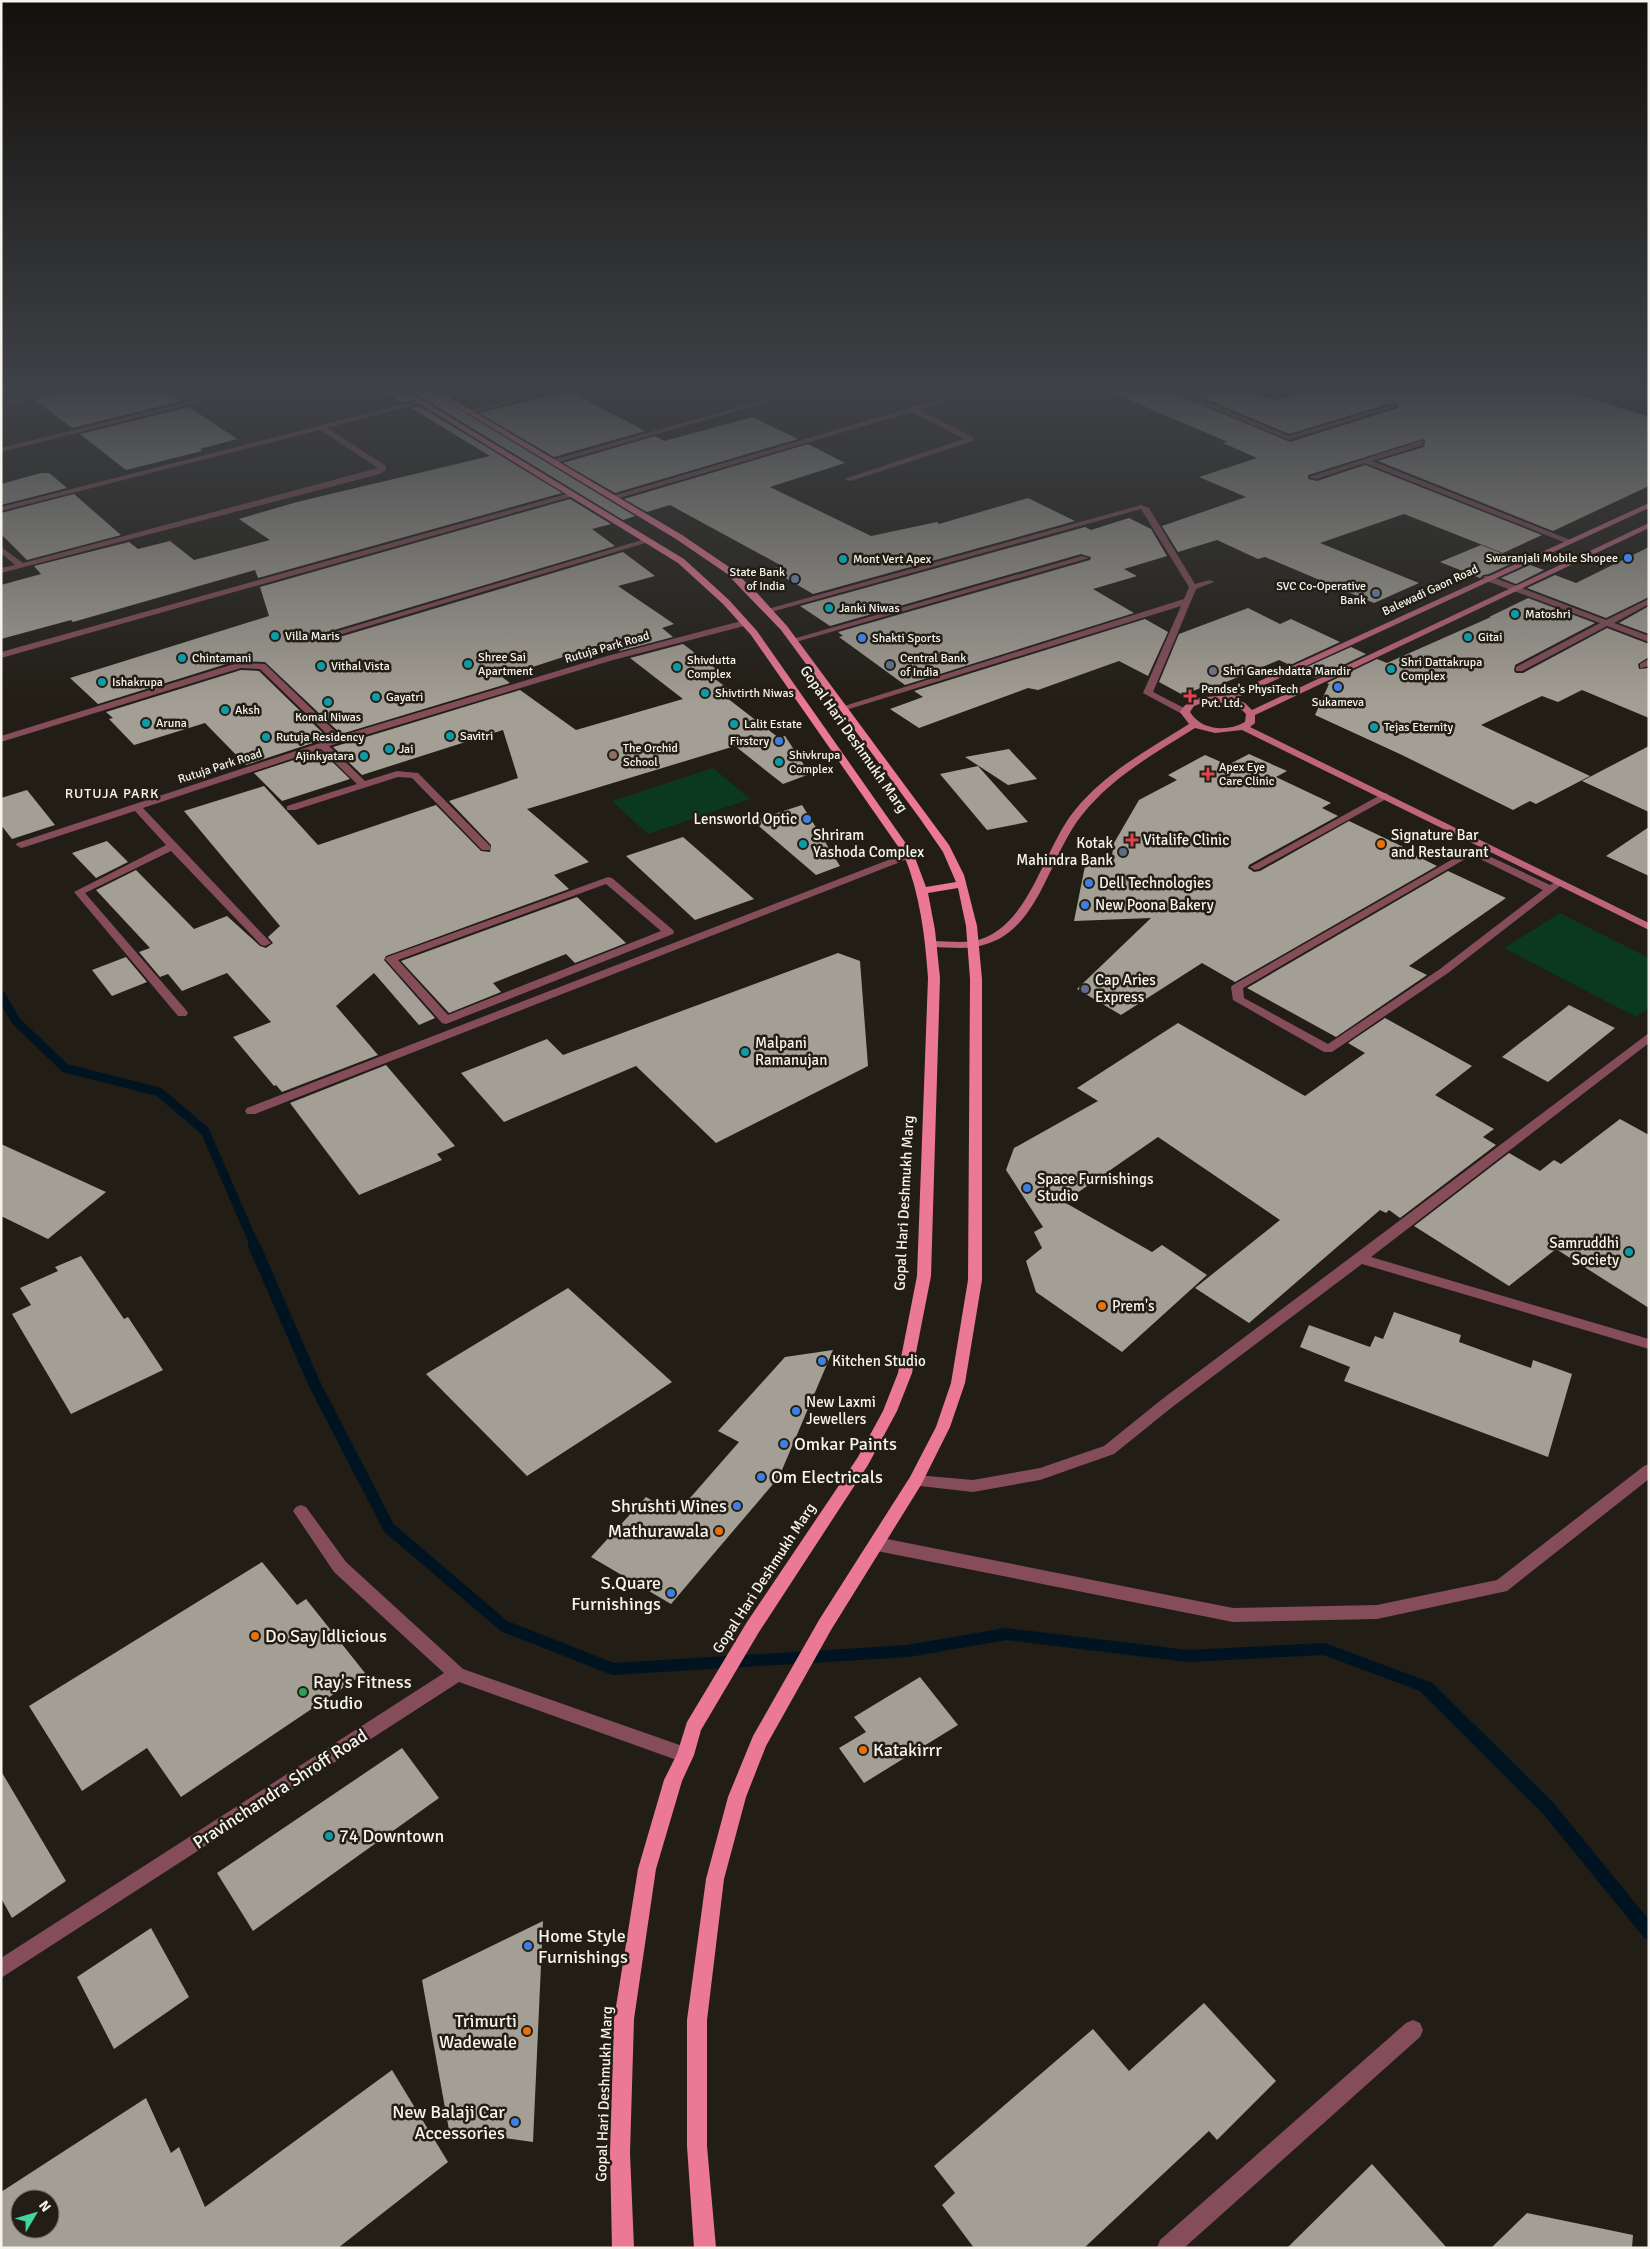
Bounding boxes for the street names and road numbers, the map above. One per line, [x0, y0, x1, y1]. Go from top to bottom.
street label: Balewadi Gaon Road [1380, 562, 1481, 619]
street label: Rutuja Park Road [563, 628, 651, 667]
street label: Gopal Hari Deshmukh Marg [796, 662, 912, 816]
street label: Rutuja Park Road [176, 746, 264, 787]
street label: Gopal Hari Deshmukh Marg [890, 1115, 918, 1291]
street label: Gopal Hari Deshmukh Marg [709, 1499, 819, 1657]
street label: Pravinchandra Shroff Road [189, 1724, 371, 1854]
street label: Gopal Hari Deshmukh Marg [592, 2006, 616, 2182]

